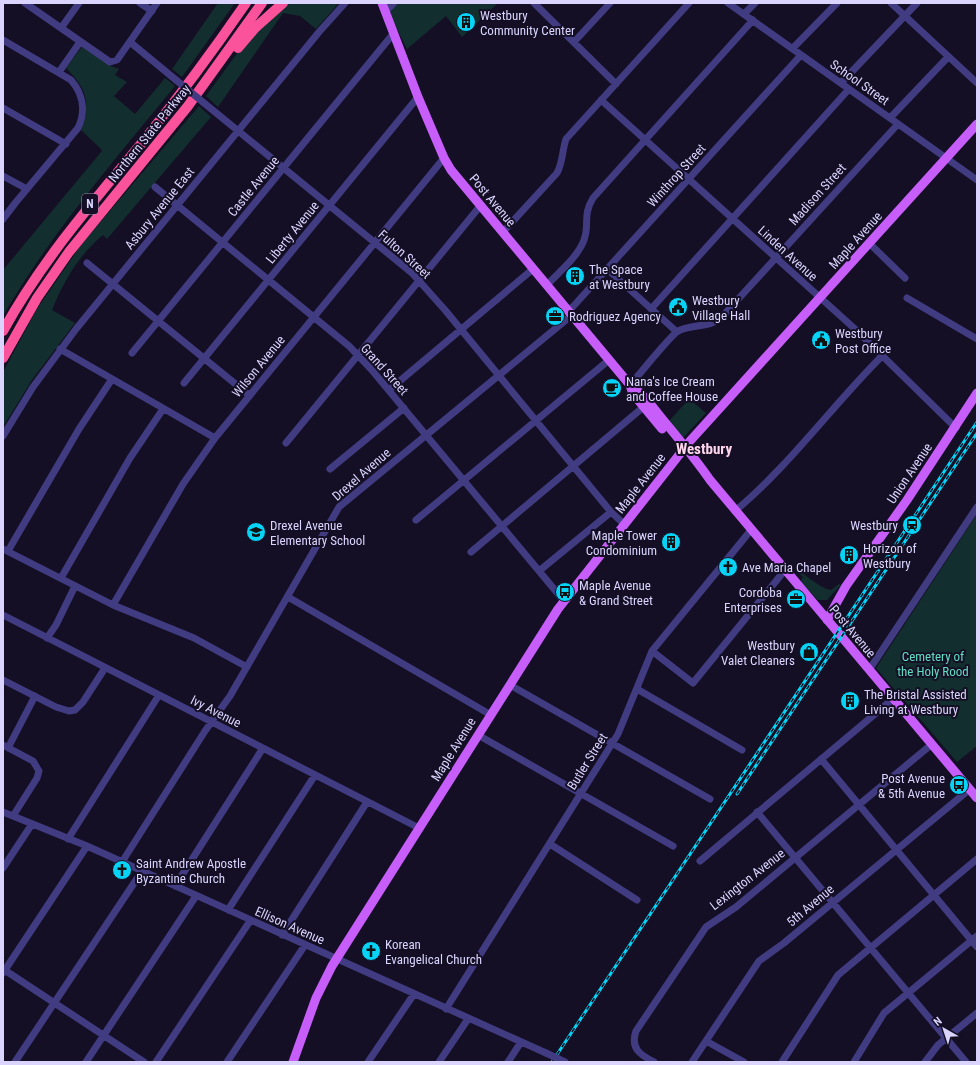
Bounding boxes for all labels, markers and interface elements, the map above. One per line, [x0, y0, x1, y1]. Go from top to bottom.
place label: Westbury Community Center [480, 8, 575, 38]
building icon: Westbury Community Center [455, 11, 477, 33]
street label: School Street [827, 57, 892, 108]
street label: Northern State Parkway [105, 81, 194, 185]
street label: Winthrop Street [644, 141, 709, 210]
street label: Castle Avenue [225, 153, 282, 219]
street label: Madison Street [786, 160, 849, 228]
street label: Asbury Avenue East [122, 164, 197, 252]
street label: Post Avenue [466, 171, 519, 230]
road number: N [82, 194, 98, 214]
street label: Liberty Avenue [263, 198, 322, 266]
street label: Maple Avenue [826, 209, 885, 272]
street label: Linden Avenue [755, 223, 820, 284]
street label: Fulton Street [375, 227, 434, 282]
place label: The Space at Westbury [589, 262, 650, 292]
building icon: The Space at Westbury [564, 265, 586, 287]
place label: Westbury Village Hall [692, 293, 750, 323]
public building icon: Westbury Village Hall [667, 296, 689, 318]
office icon: Rodriguez Agency [544, 305, 566, 327]
place label: Rodriguez Agency [569, 309, 662, 324]
place label: Westbury Post Office [835, 326, 891, 356]
public building icon: Westbury Post Office [810, 329, 832, 351]
street label: Wilson Avenue [229, 332, 288, 400]
street label: Grand Street [358, 341, 412, 398]
place label: Nana's Ice Cream and Coffee House [626, 374, 718, 404]
cafe icon: Nana's Ice Cream and Coffee House [601, 377, 623, 399]
district label: Westbury [676, 440, 732, 458]
street label: Union Avenue [884, 440, 935, 506]
street label: Drexel Avenue [329, 445, 394, 504]
street label: Maple Avenue [612, 450, 668, 516]
station icon: Westbury [901, 514, 923, 536]
place label: Drexel Avenue Elementary School [270, 518, 365, 548]
place label: Westbury [850, 518, 899, 533]
school or university icon: Drexel Avenue Elementary School [245, 521, 267, 543]
place label: Maple Tower Condominium [586, 528, 657, 558]
building icon: Maple Tower Condominium [660, 531, 682, 553]
place label: Horizon of Westbury [863, 541, 917, 571]
building icon: Horizon of Westbury [838, 544, 860, 566]
church icon: Ave Maria Chapel [717, 556, 739, 578]
place label: Ave Maria Chapel [742, 560, 831, 575]
place label: Maple Avenue & Grand Street [579, 578, 653, 608]
bus stop icon: Maple Avenue & Grand Street [554, 581, 576, 603]
place label: Cordoba Enterprises [724, 585, 782, 615]
office icon: Cordoba Enterprises [785, 588, 807, 610]
street label: Post Avenue [826, 602, 879, 661]
place label: Westbury Valet Cleaners [721, 638, 796, 668]
shop icon: Westbury Valet Cleaners [798, 641, 820, 663]
park label: Cemetery of the Holy Rood [897, 649, 969, 679]
place label: The Bristal Assisted Living at Westbury [864, 687, 967, 717]
building icon: The Bristal Assisted Living at Westbury [839, 690, 861, 712]
street label: Ivy Avenue [188, 692, 244, 731]
street label: Maple Avenue [428, 715, 479, 784]
street label: Butler Street [564, 730, 611, 792]
place label: Post Avenue & 5th Avenue [878, 771, 945, 801]
bus stop icon: Post Avenue & 5th Avenue [948, 774, 970, 796]
street label: Lexington Avenue [707, 846, 788, 913]
place label: Saint Andrew Apostle Byzantine Church [136, 856, 246, 886]
church icon: Saint Andrew Apostle Byzantine Church [111, 859, 133, 881]
street label: 5th Avenue [784, 881, 837, 929]
street label: Ellison Avenue [253, 903, 327, 947]
place label: Korean Evangelical Church [385, 937, 482, 967]
church icon: Korean Evangelical Church [360, 940, 382, 962]
north arrow [924, 1009, 964, 1049]
text: N [931, 1014, 945, 1029]

